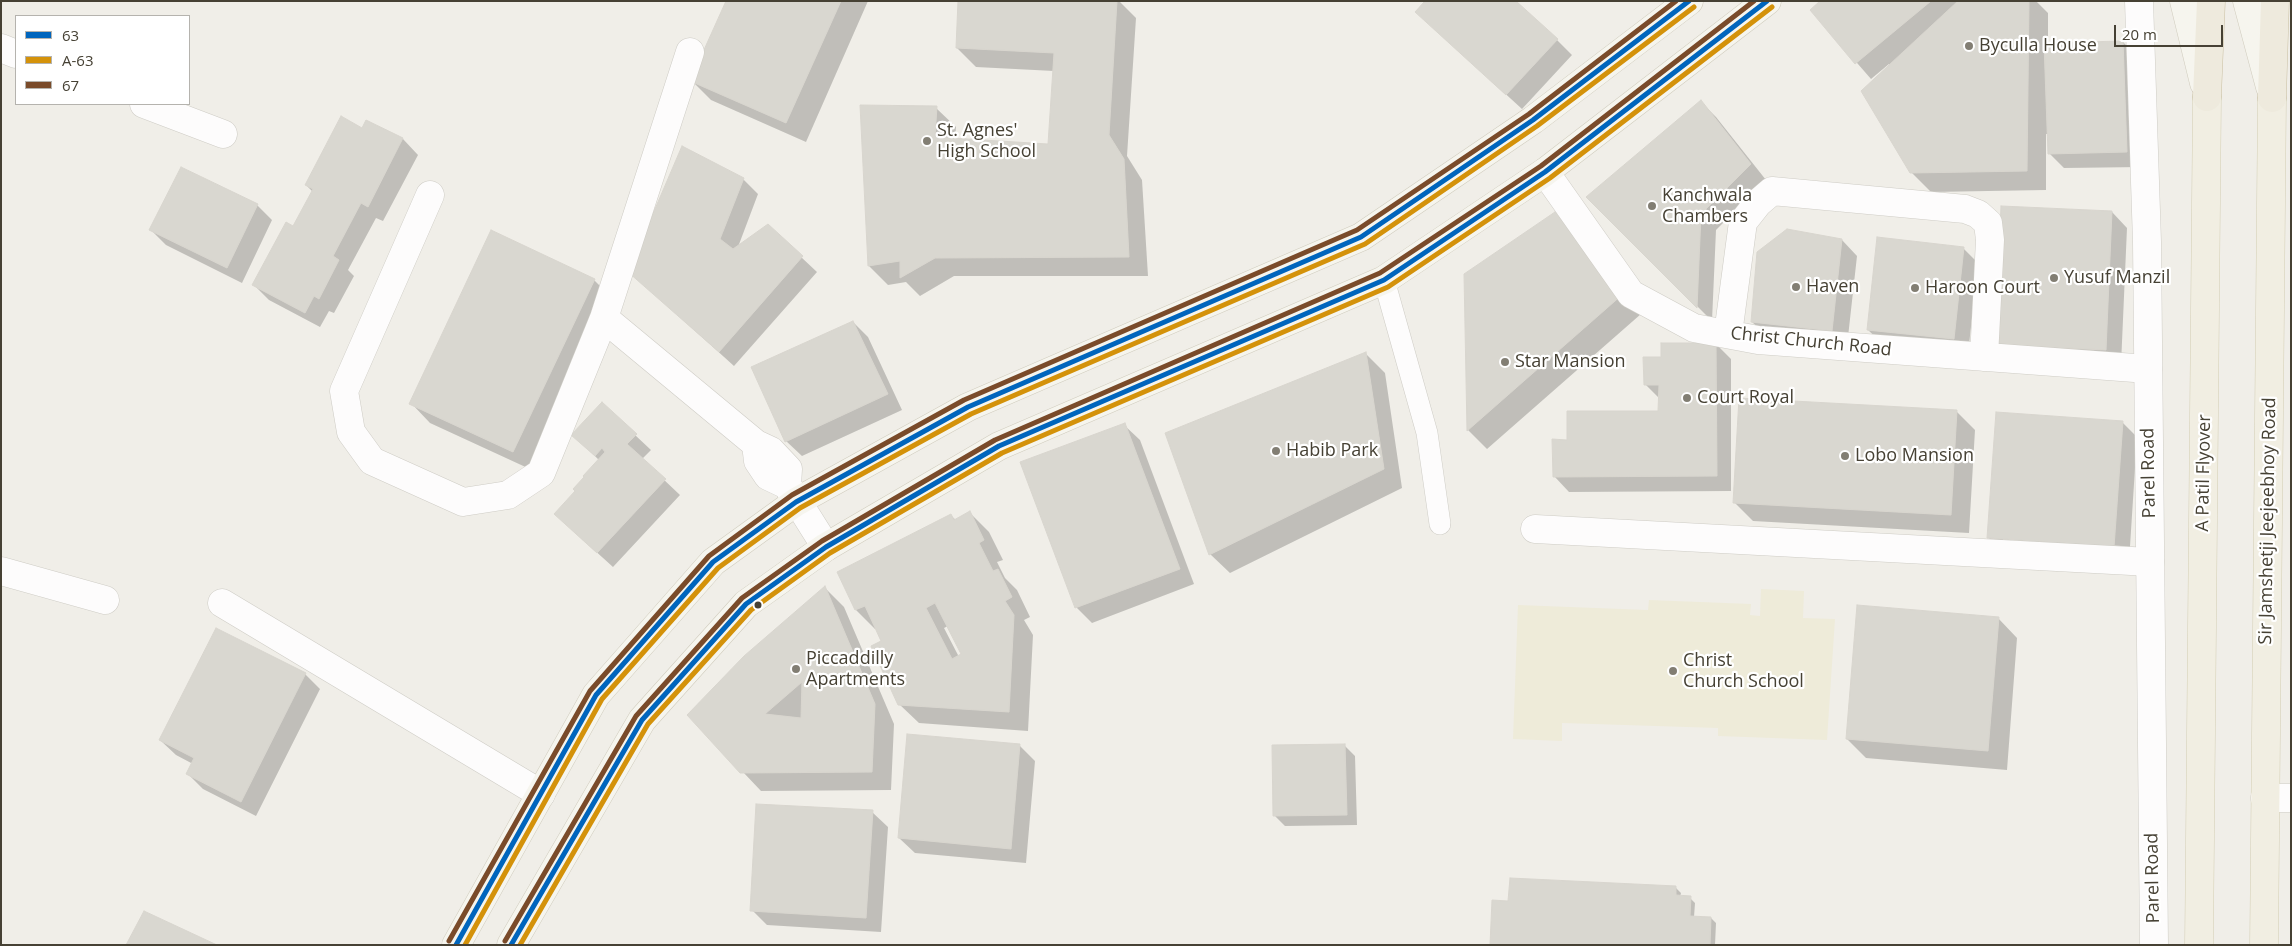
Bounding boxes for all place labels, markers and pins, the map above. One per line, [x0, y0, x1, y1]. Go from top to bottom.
place label: Byculla House [1979, 35, 2097, 57]
marker: Byculla House [1963, 40, 1975, 52]
place label: St. Agnes' High School [937, 120, 1036, 162]
marker: St. Agnes' High School [921, 135, 933, 147]
place label: Kanchwala Chambers [1662, 185, 1752, 228]
marker: Kanchwala Chambers [1646, 200, 1658, 212]
place label: Yusuf Manzil [2064, 267, 2170, 289]
marker: Yusuf Manzil [2048, 272, 2060, 284]
place label: Haven [1806, 276, 1859, 298]
place label: Haroon Court [1925, 277, 2040, 299]
marker: Haven [1790, 281, 1802, 293]
marker: Haroon Court [1909, 282, 1921, 294]
place label: Star Mansion [1515, 351, 1626, 373]
marker: Star Mansion [1499, 356, 1511, 368]
place label: Court Royal [1697, 387, 1794, 409]
marker: Court Royal [1681, 392, 1693, 404]
place label: Habib Park [1286, 440, 1378, 462]
marker: Habib Park [1270, 445, 1282, 457]
place label: Lobo Mansion [1855, 445, 1974, 467]
marker: Lobo Mansion [1839, 450, 1851, 462]
unlabelled marker [753, 600, 763, 610]
place label: Piccaddilly Apartments [806, 648, 905, 691]
place label: Christ Church School [1683, 650, 1804, 692]
marker: Piccaddilly Apartments [790, 663, 802, 675]
marker: Christ Church School [1667, 665, 1679, 677]

